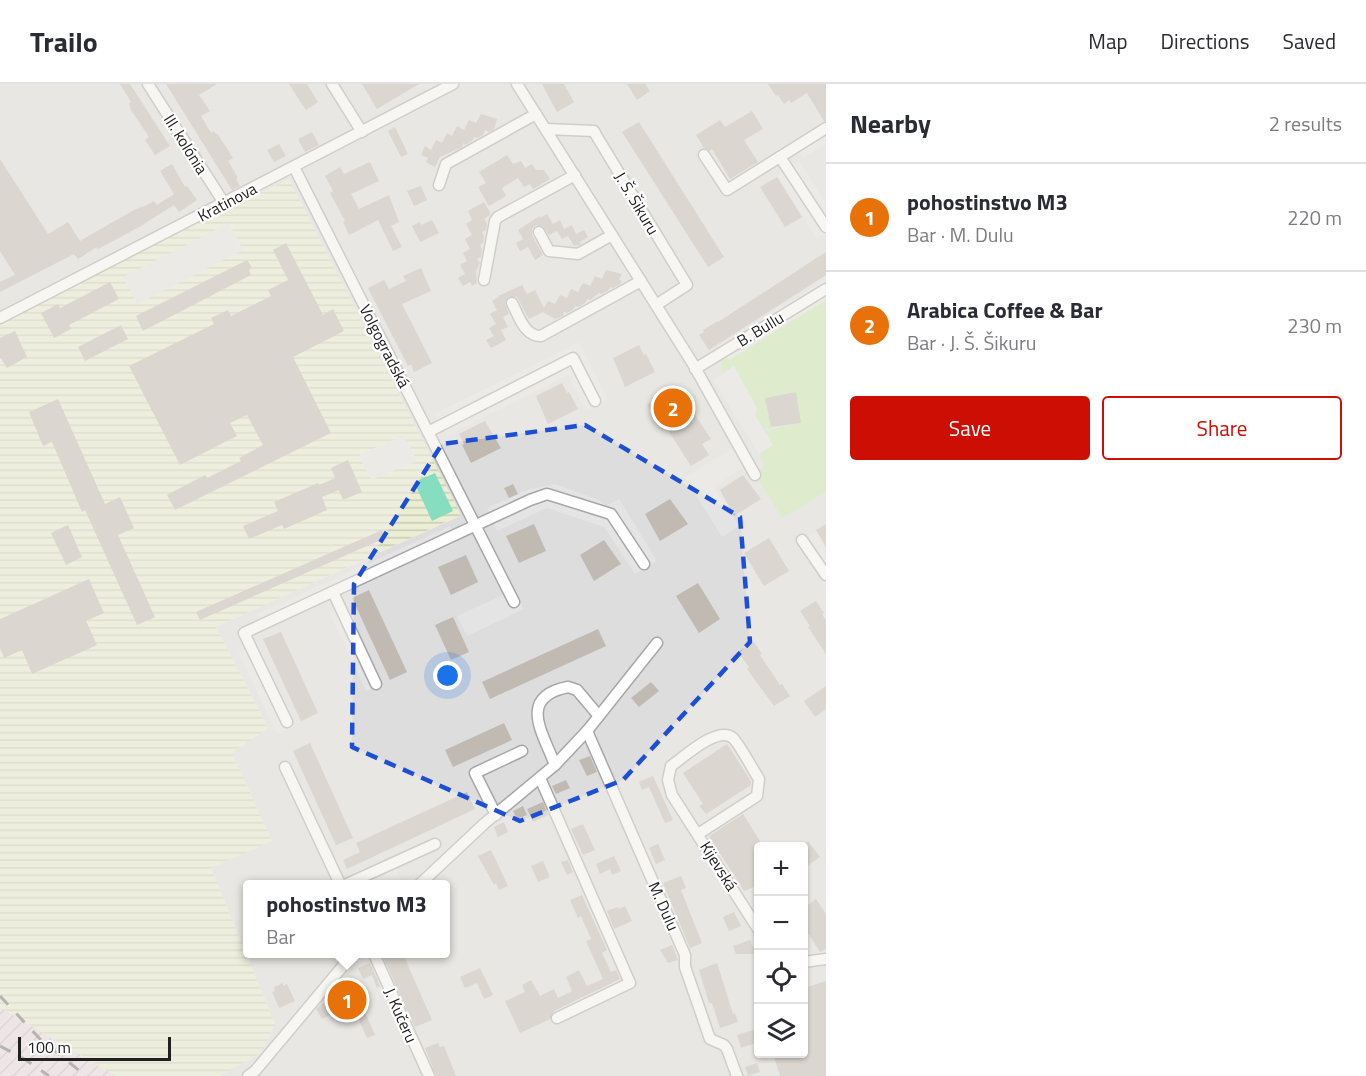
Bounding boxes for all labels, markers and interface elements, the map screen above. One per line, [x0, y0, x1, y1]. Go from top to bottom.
text: Trailo [30, 20, 98, 63]
text: Map [1088, 25, 1128, 57]
text: Directions [1161, 25, 1250, 57]
text: Saved [1283, 25, 1336, 57]
text: Nearby [850, 104, 931, 143]
text: 2 results [1269, 108, 1342, 139]
street label: III. kolónia [158, 109, 214, 179]
street label: J. Š. Šikuru [609, 167, 665, 239]
street label: Kratinova [193, 176, 261, 228]
text: pohostinstvo M3 [907, 185, 1068, 219]
text: 1 [864, 202, 875, 233]
text: 220 m [1287, 202, 1342, 233]
text: Bar · M. Dulu [907, 219, 1014, 250]
text: Arabica Coffee & Bar [907, 293, 1103, 327]
street label: Volgogradská [354, 300, 416, 392]
street label: B. Bullu [732, 306, 788, 352]
text: 2 [864, 310, 875, 341]
text: 230 m [1287, 310, 1342, 341]
text: Bar · J. Š. Šikuru [907, 327, 1036, 358]
pin: 2 [654, 386, 692, 430]
button: Save [850, 396, 1090, 460]
button: Share [1102, 396, 1342, 460]
your location [433, 661, 462, 690]
street label: Kijevská [694, 836, 744, 896]
map controls [754, 842, 808, 1058]
button: + [754, 842, 808, 896]
street label: M. Dulu [643, 878, 685, 934]
popup [243, 880, 450, 958]
text: pohostinstvo M3 [266, 887, 427, 921]
button: − [754, 896, 808, 950]
text: Bar [266, 921, 295, 952]
button: locate [754, 950, 808, 1004]
pin: 1 [328, 978, 366, 1022]
street label: J. Kučeru [378, 984, 424, 1046]
button: layers [754, 1004, 808, 1058]
scale bar [18, 1034, 171, 1062]
text: 100 m [27, 1035, 71, 1059]

